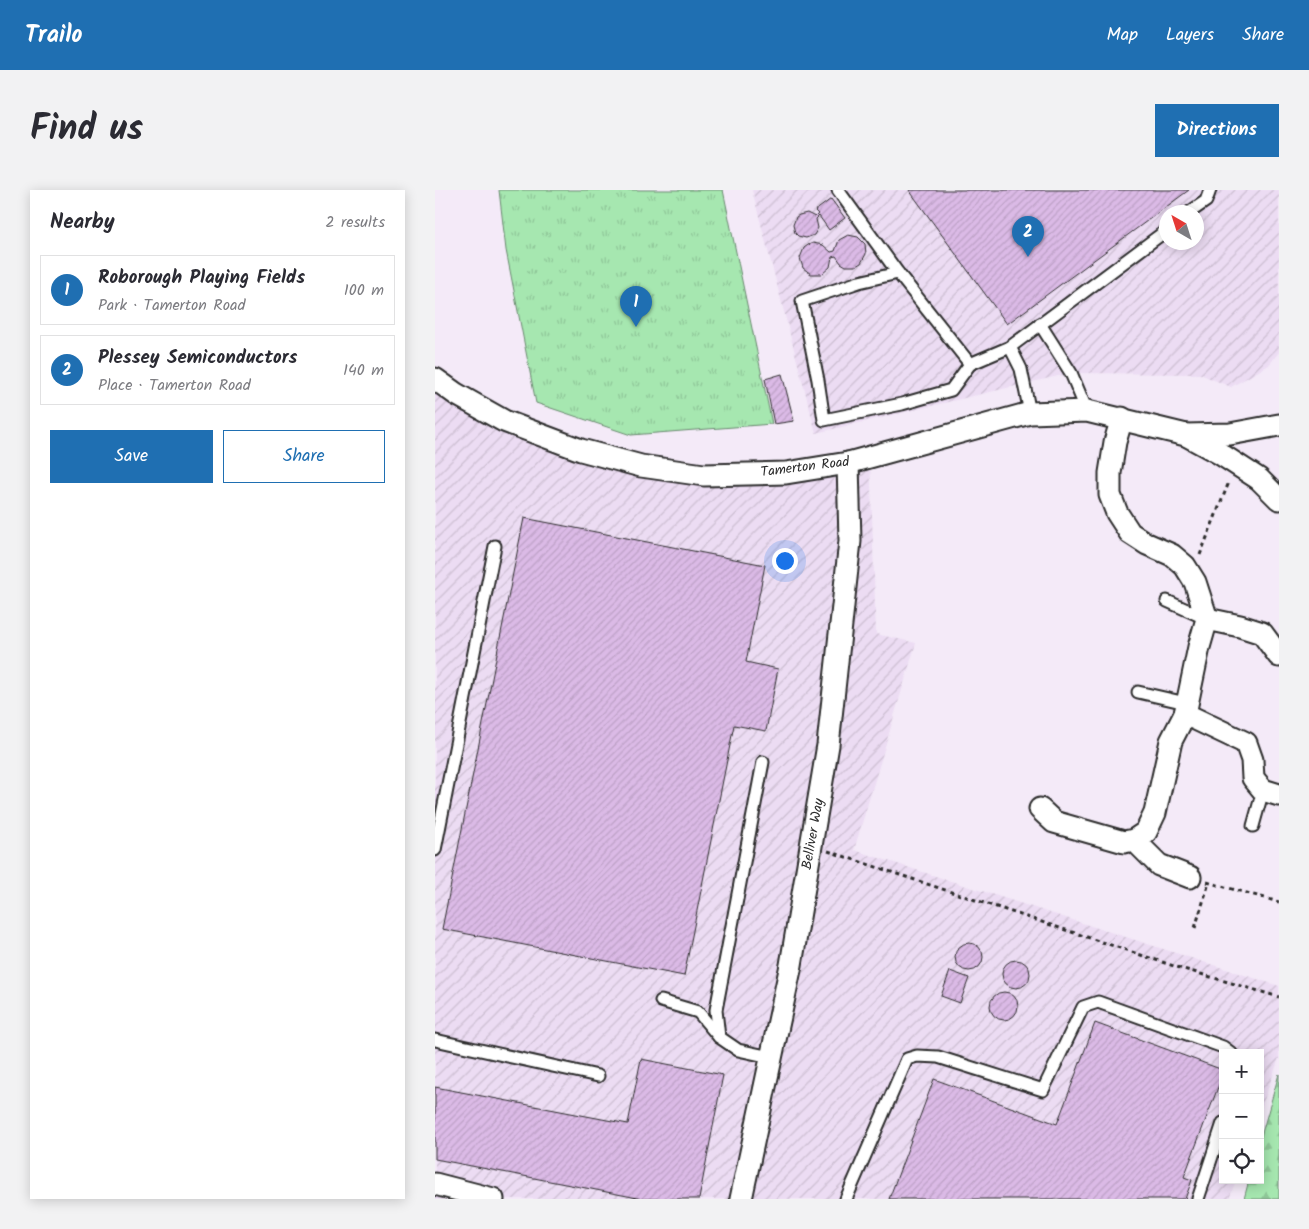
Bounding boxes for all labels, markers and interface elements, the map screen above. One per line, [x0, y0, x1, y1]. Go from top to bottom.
text: Trailo [25, 16, 83, 55]
text: Map [1107, 21, 1138, 50]
text: Layers [1166, 21, 1214, 50]
text: Share [1242, 21, 1284, 50]
text: Find us [30, 102, 143, 158]
button: Directions [1155, 104, 1279, 157]
north arrow [1159, 205, 1204, 250]
text: Nearby [50, 206, 115, 239]
text: 2 results [325, 210, 385, 235]
pin: 2 [1012, 216, 1044, 257]
text: Roborough Playing Fields [98, 263, 305, 293]
text: 1 [65, 278, 69, 303]
text: 100 m [344, 278, 384, 303]
pin: 1 [620, 286, 652, 327]
text: Park · Tamerton Road [98, 293, 245, 318]
text: Plessey Semiconductors [98, 343, 297, 373]
text: 2 [62, 358, 72, 383]
text: 140 m [343, 358, 384, 383]
text: Place · Tamerton Road [98, 373, 251, 398]
button: Save [50, 430, 213, 483]
button: Share [223, 430, 385, 483]
street label: Tamerton Road [759, 451, 852, 483]
your location [772, 548, 798, 574]
street label: Belliver Way [796, 796, 830, 871]
map controls [1219, 1049, 1264, 1184]
button: + [1219, 1049, 1264, 1094]
button: − [1219, 1094, 1264, 1139]
button: locate [1219, 1139, 1264, 1184]

